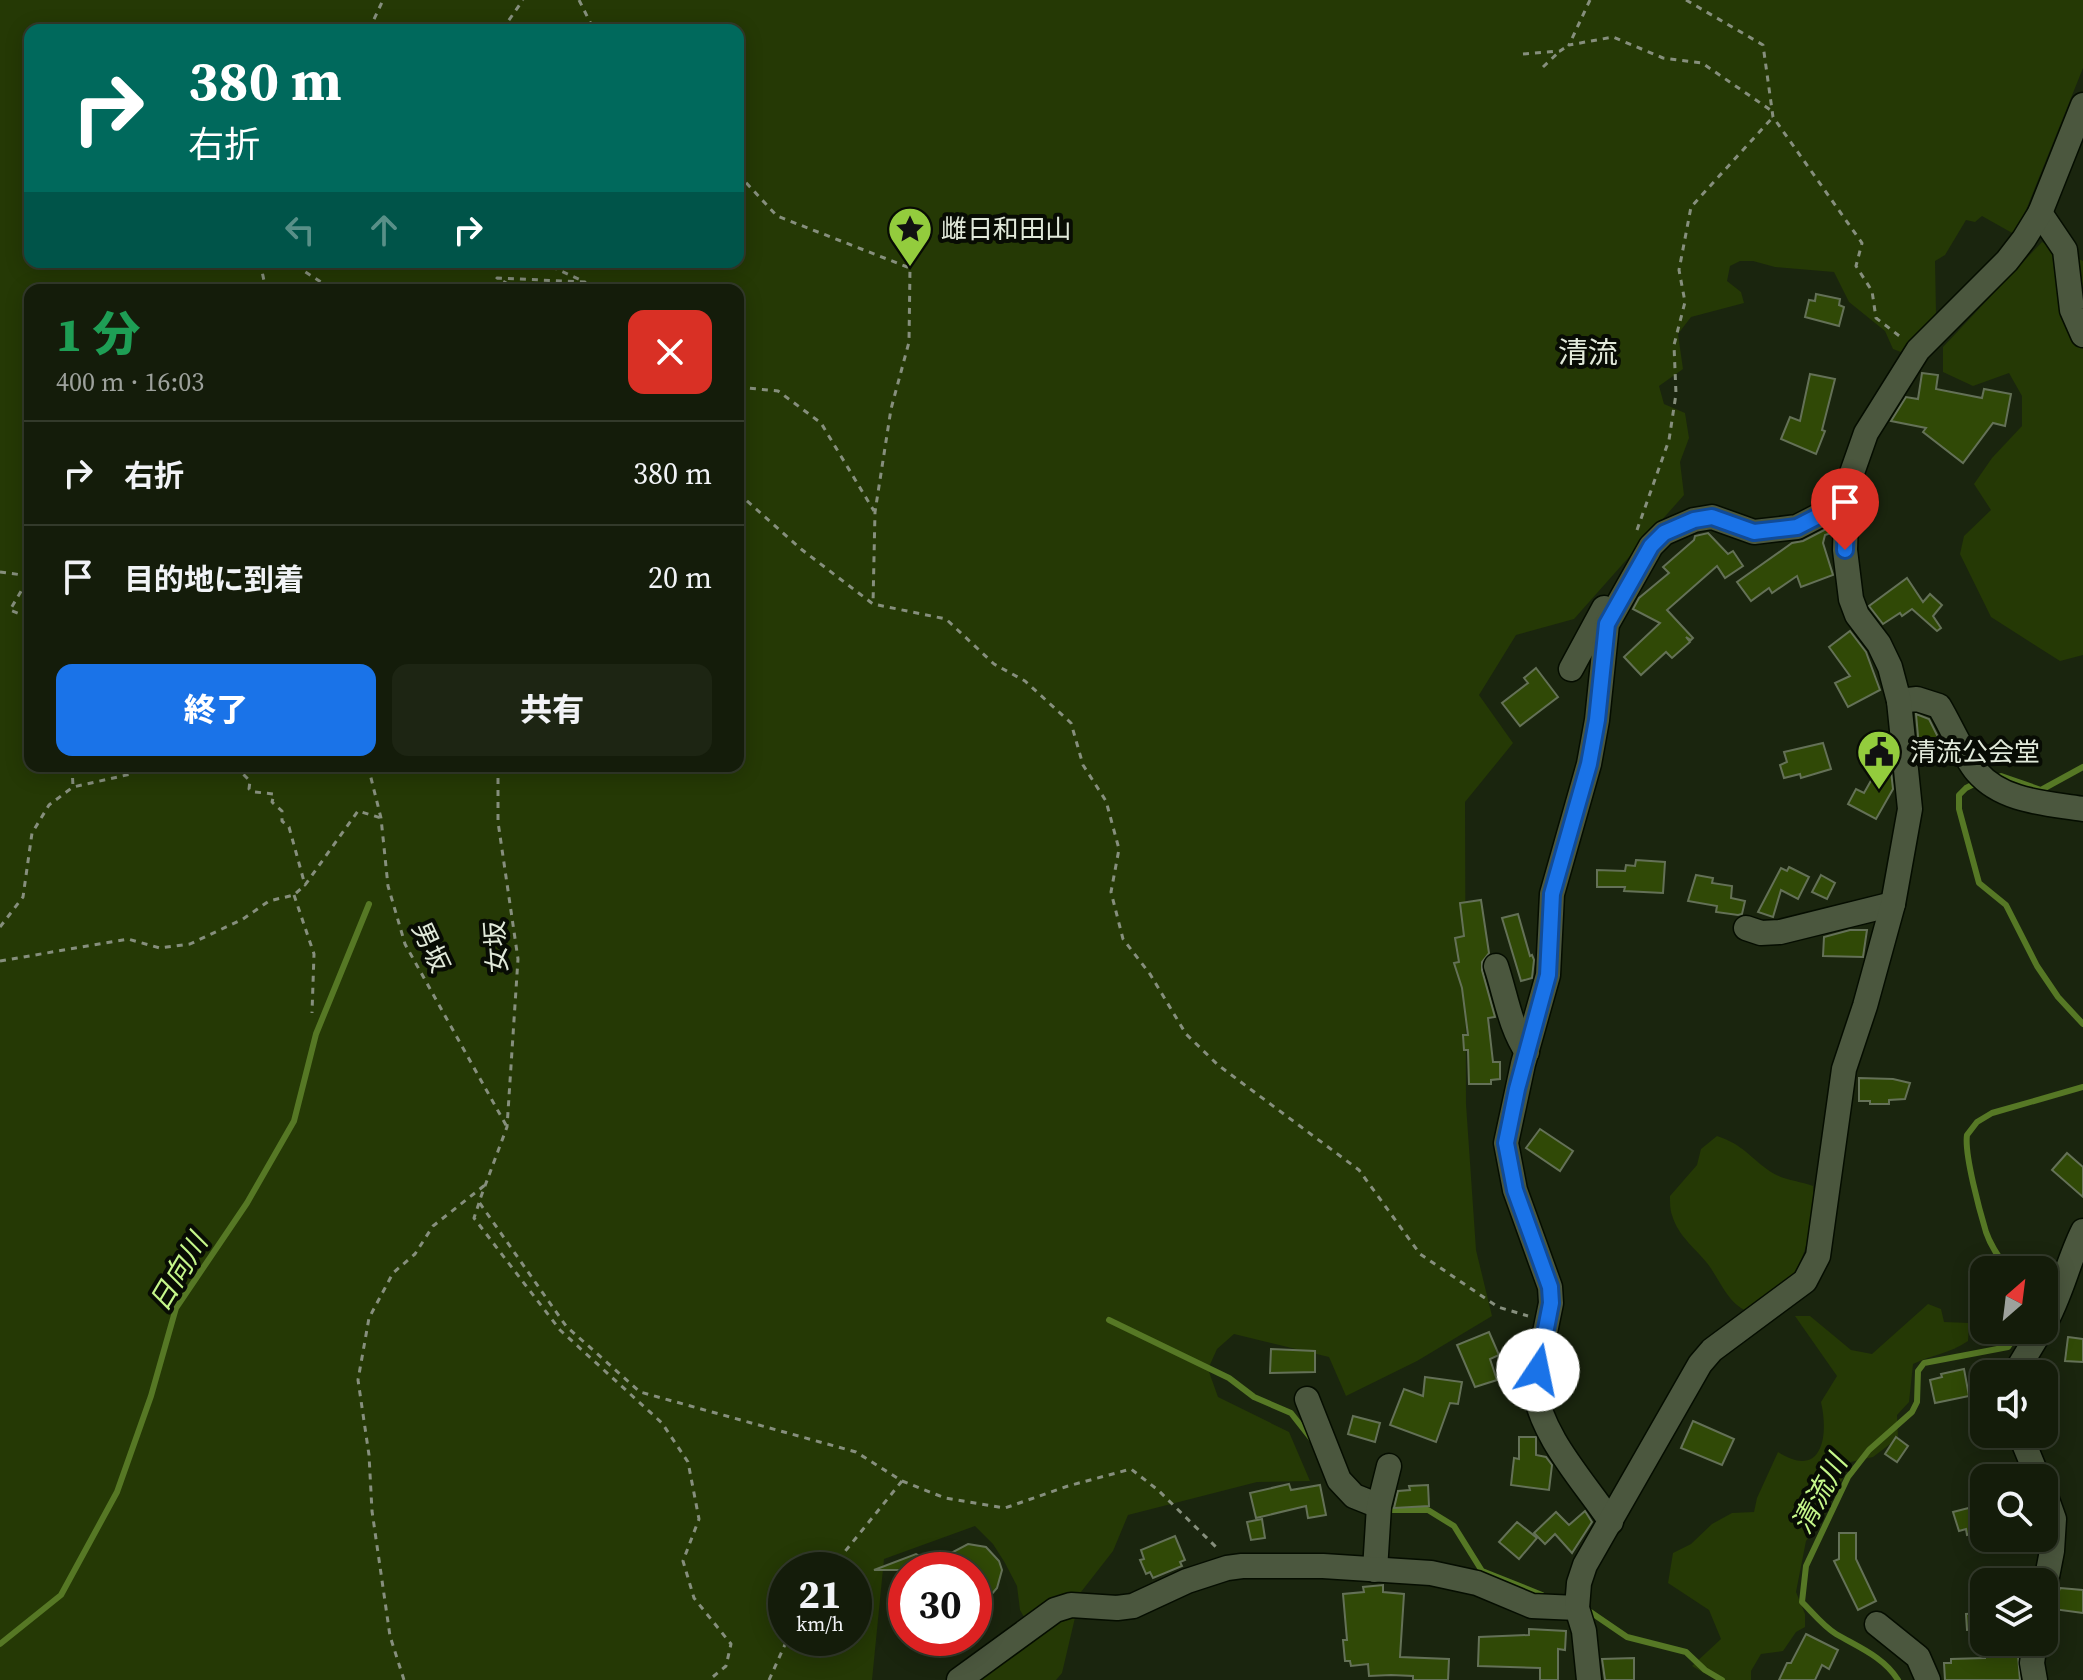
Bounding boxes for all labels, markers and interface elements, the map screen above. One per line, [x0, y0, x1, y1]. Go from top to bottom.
text: 380 m [188, 42, 342, 119]
icon: right [56, 56, 160, 160]
text: 右折 [188, 120, 260, 169]
place icon: 雌日和田山 [886, 205, 934, 268]
icon: left [278, 208, 322, 252]
icon: ahead [362, 208, 406, 252]
icon: right [446, 208, 490, 252]
place label: 雌日和田山 [941, 211, 1071, 247]
text: 1 分 [56, 301, 141, 367]
button: close [628, 310, 712, 394]
district label: 清流 [1558, 332, 1618, 373]
text: 400 m · 16:03 [56, 364, 204, 400]
icon: right [56, 451, 100, 495]
text: 380 m [633, 453, 712, 494]
text: 右折 [124, 455, 184, 496]
pin [1811, 468, 1879, 550]
icon: arrive [1823, 480, 1867, 524]
icon: arrive [56, 555, 100, 599]
text: 20 m [648, 557, 712, 598]
text: 目的地に到着 [124, 559, 304, 600]
button: 終了 [56, 664, 376, 756]
button: 共有 [392, 664, 712, 756]
public building icon: 清流公会堂 [1855, 728, 1903, 791]
place label: 清流公会堂 [1910, 734, 2040, 770]
street label: 男坂 [404, 916, 458, 978]
street label: 女坂 [476, 920, 516, 974]
water label: 日向川 [140, 1224, 217, 1318]
north arrow [1970, 1256, 2058, 1344]
map controls [1970, 1256, 2058, 1656]
position arrow [1496, 1328, 1580, 1412]
button: sound [1970, 1360, 2058, 1448]
water label: 清流川 [1783, 1445, 1857, 1540]
button: search [1970, 1464, 2058, 1552]
speed limit sign: 30 [888, 1552, 992, 1656]
text: 21 [798, 1567, 842, 1621]
button: layers [1970, 1568, 2058, 1656]
text: km/h [796, 1610, 844, 1638]

